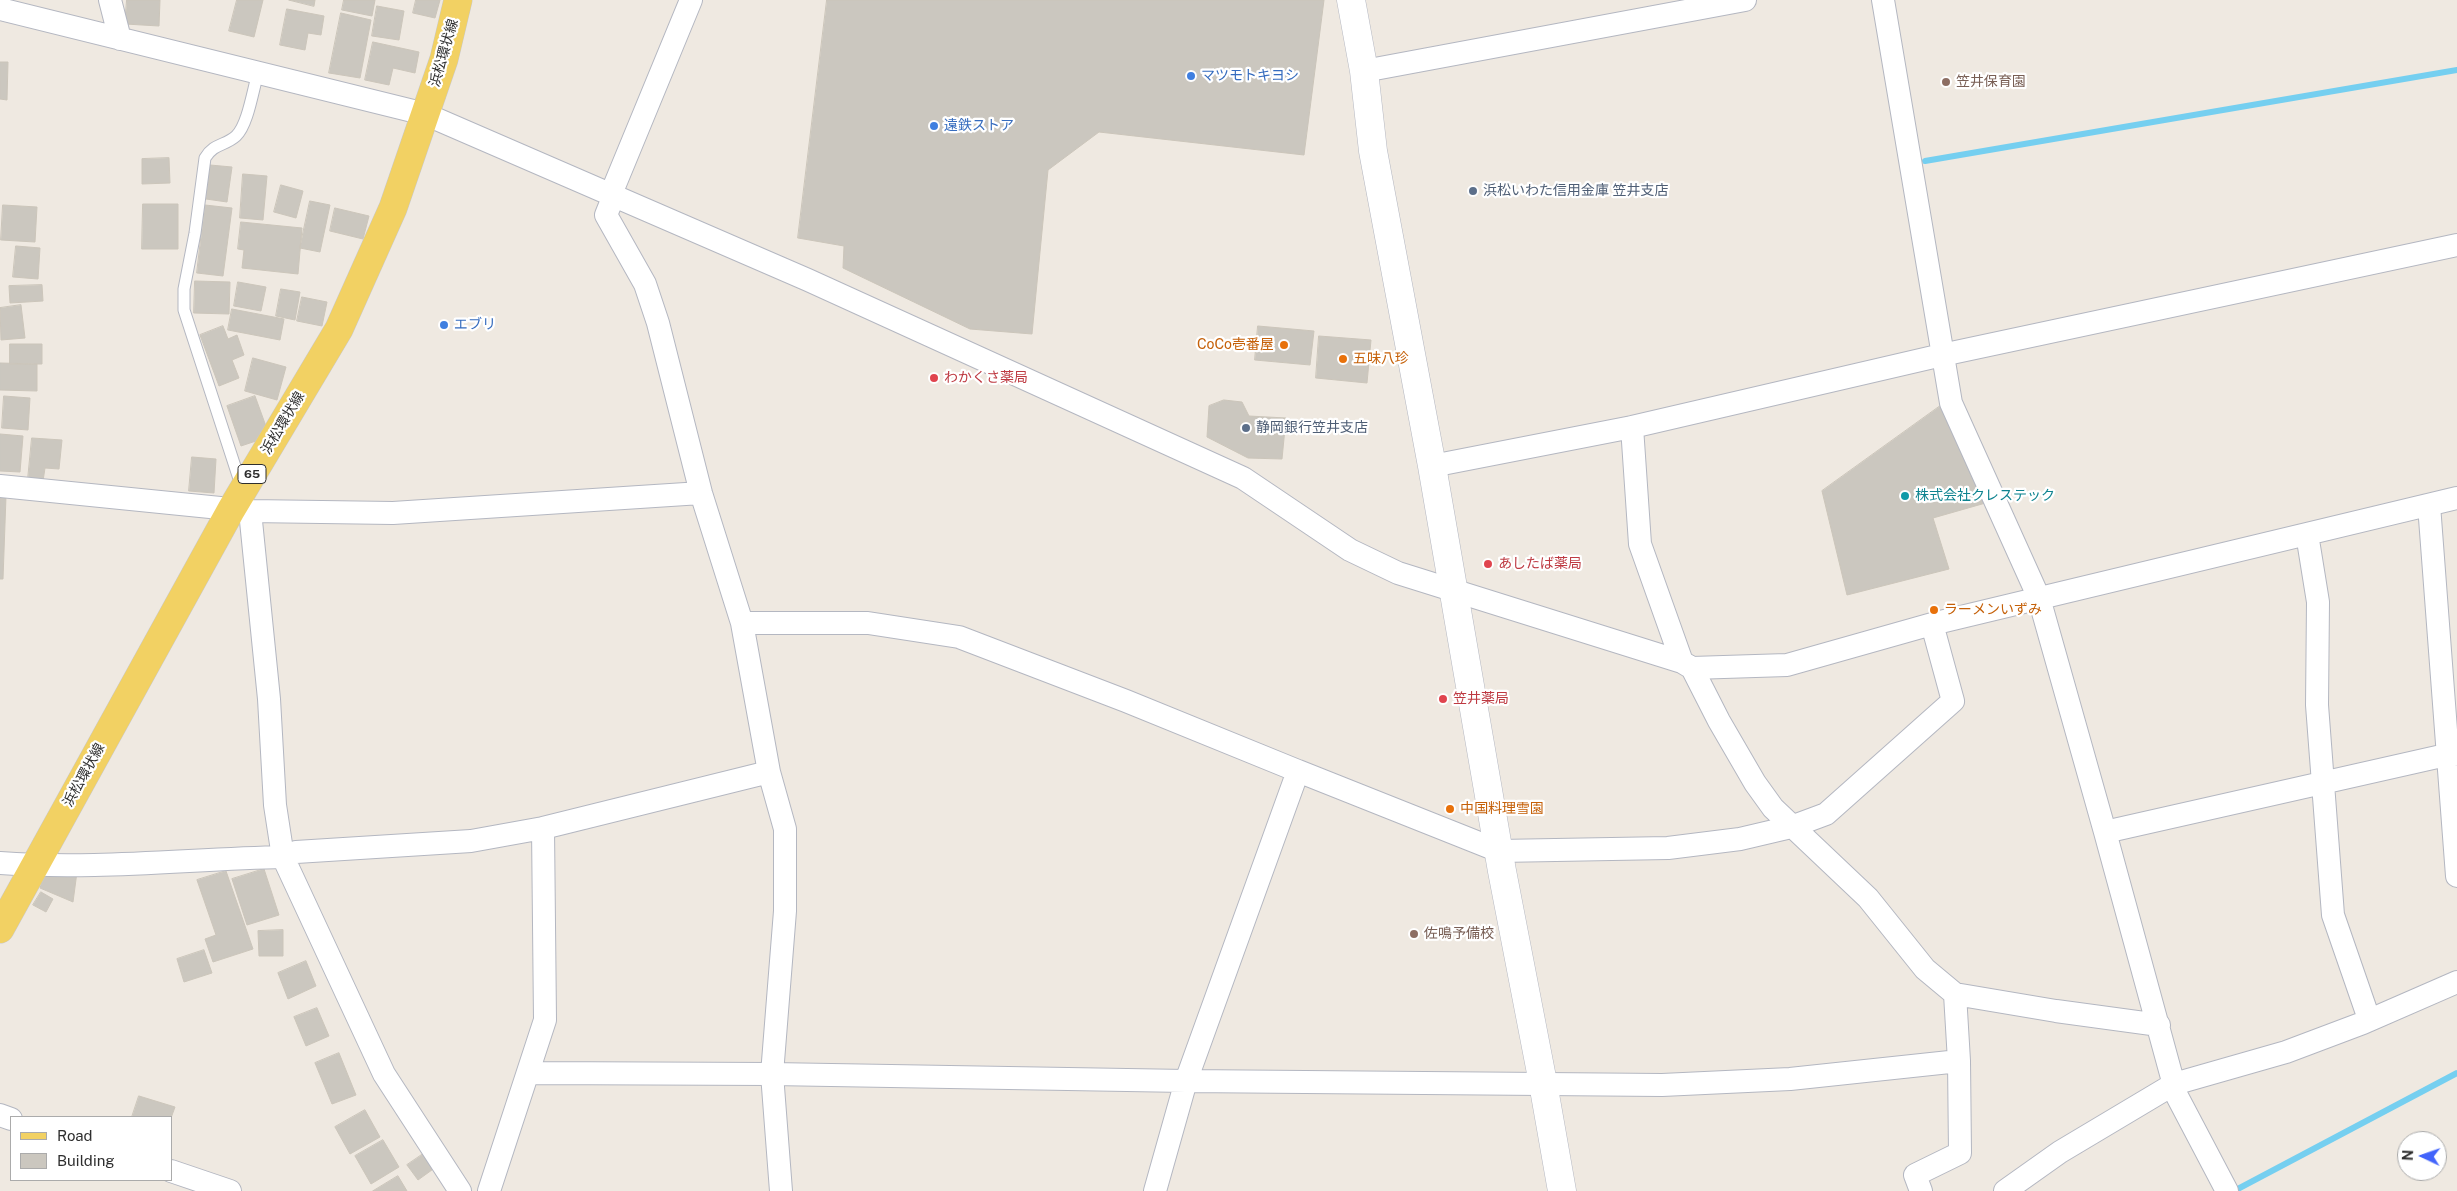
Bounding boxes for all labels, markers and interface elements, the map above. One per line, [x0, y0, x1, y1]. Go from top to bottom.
street label: 浜松環状線 [426, 17, 462, 89]
place label: マツモトキヨシ [1201, 68, 1299, 84]
marker: マツモトキヨシ [1185, 70, 1197, 82]
place label: 笠井保育園 [1956, 74, 2026, 90]
marker: 笠井保育園 [1940, 76, 1952, 88]
place label: 遠鉄ストア [944, 118, 1014, 134]
marker: 遠鉄ストア [928, 120, 940, 132]
place label: 浜松いわた信用金庫 笠井支店 [1483, 183, 1668, 199]
marker: 浜松いわた信用金庫 笠井支店 [1467, 185, 1479, 197]
place label: エブリ [454, 317, 496, 333]
marker: エブリ [438, 319, 450, 331]
place label: CoCo壱番屋 [1197, 337, 1274, 353]
marker: CoCo壱番屋 [1278, 339, 1290, 351]
place label: 五味八珍 [1353, 351, 1409, 367]
marker: 五味八珍 [1337, 353, 1349, 365]
place label: わかくさ薬局 [944, 370, 1028, 386]
marker: わかくさ薬局 [928, 372, 940, 384]
street label: 浜松環状線 [258, 389, 308, 457]
place label: 静岡銀行笠井支店 [1256, 420, 1368, 436]
marker: 静岡銀行笠井支店 [1240, 422, 1252, 434]
road number: 65 [238, 464, 266, 484]
place label: 株式会社クレステック [1915, 488, 2055, 504]
marker: 株式会社クレステック [1899, 490, 1911, 502]
place label: あしたば薬局 [1498, 556, 1582, 572]
marker: あしたば薬局 [1482, 558, 1494, 570]
place label: ラーメンいずみ [1944, 602, 2042, 618]
marker: ラーメンいずみ [1928, 604, 1940, 616]
place label: 笠井薬局 [1453, 691, 1509, 707]
marker: 笠井薬局 [1437, 693, 1449, 705]
street label: 浜松環状線 [60, 740, 108, 810]
place label: 中国料理雪園 [1460, 801, 1544, 817]
marker: 中国料理雪園 [1444, 803, 1456, 815]
place label: 佐鳴予備校 [1424, 926, 1494, 942]
marker: 佐鳴予備校 [1408, 928, 1420, 940]
legend [10, 1116, 172, 1181]
text: Road [57, 1127, 93, 1144]
north arrow [2397, 1131, 2447, 1181]
text: N [2400, 1149, 2416, 1161]
text: Building [57, 1152, 115, 1169]

